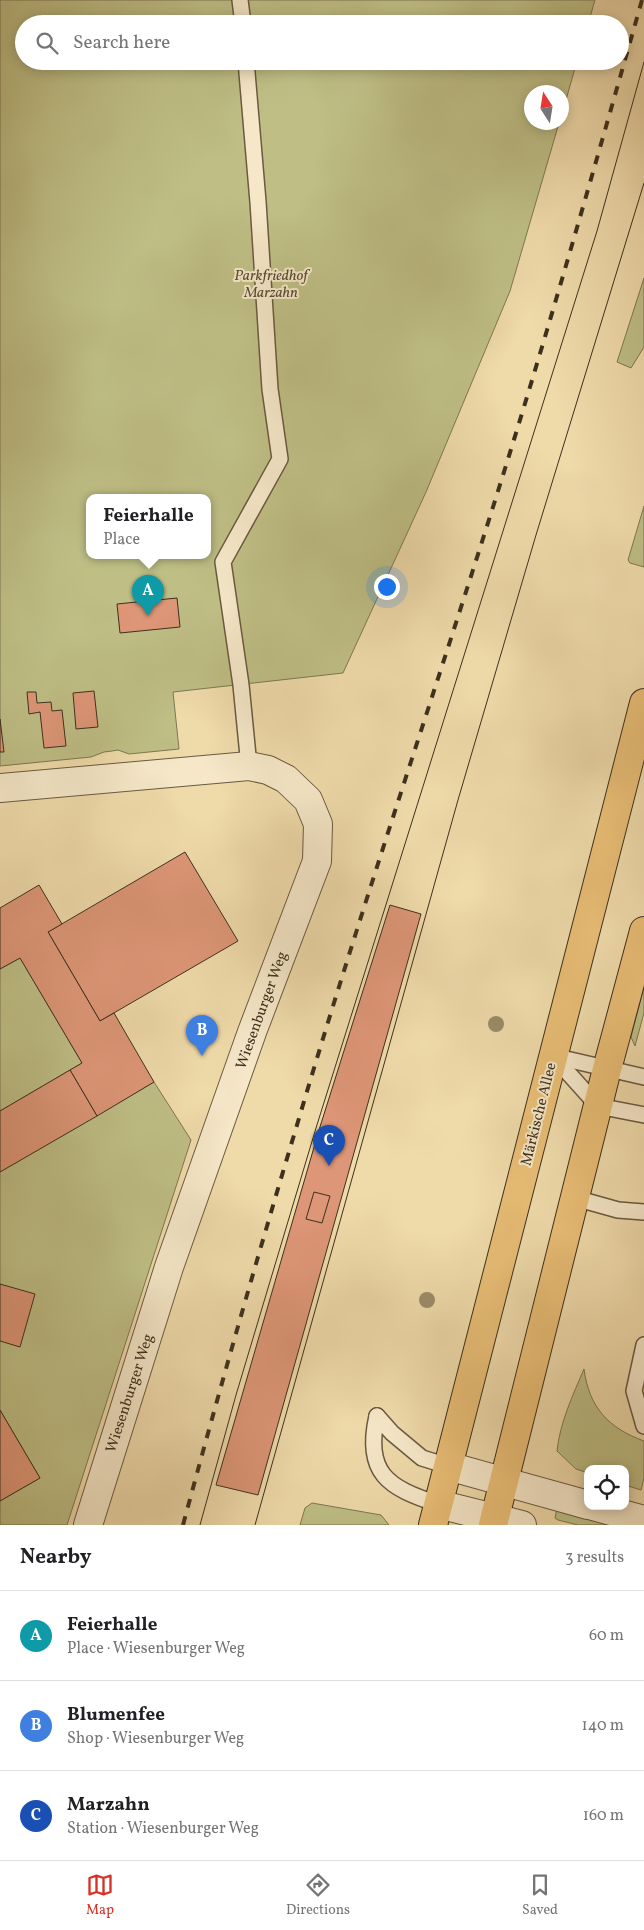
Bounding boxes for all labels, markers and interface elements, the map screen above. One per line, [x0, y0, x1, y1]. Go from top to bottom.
search box [15, 15, 629, 70]
icon: search [33, 29, 61, 57]
text: Search here [73, 30, 170, 56]
north arrow [524, 85, 569, 130]
park label: Parkfriedhof Marzahn [234, 266, 310, 304]
popup [86, 494, 211, 559]
text: Feierhalle [103, 503, 194, 529]
text: Place [103, 529, 140, 551]
your location [374, 574, 400, 600]
pin: A [132, 575, 164, 616]
street label: Wiesenburger Weg [231, 948, 294, 1072]
pin: B [186, 1015, 218, 1056]
street label: Märkische Allee [516, 1060, 562, 1168]
pin: C [313, 1125, 345, 1166]
street label: Wiesenburger Weg [101, 1331, 160, 1456]
map controls [584, 1465, 629, 1510]
button: locate [584, 1465, 629, 1510]
text: Nearby [20, 1543, 91, 1572]
text: 3 results [565, 1547, 624, 1569]
text: Feierhalle [67, 1612, 158, 1638]
text: A [30, 1625, 42, 1647]
text: 60 m [589, 1625, 624, 1647]
text: Place · Wiesenburger Weg [67, 1638, 245, 1660]
text: Blumenfee [67, 1702, 165, 1728]
text: B [31, 1715, 41, 1737]
text: 140 m [582, 1715, 624, 1737]
text: Shop · Wiesenburger Weg [67, 1728, 244, 1750]
text: Marzahn [67, 1792, 150, 1818]
text: C [31, 1805, 41, 1827]
text: 160 m [583, 1805, 624, 1827]
text: Station · Wiesenburger Weg [67, 1818, 259, 1840]
tab: Map [86, 1871, 114, 1920]
tab: Directions [286, 1871, 350, 1920]
tab: Saved [522, 1871, 558, 1920]

